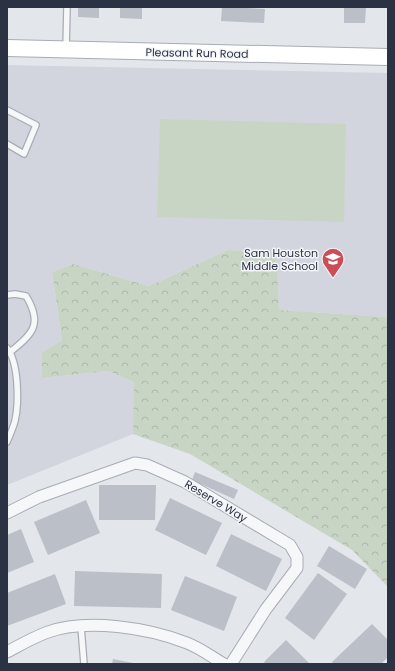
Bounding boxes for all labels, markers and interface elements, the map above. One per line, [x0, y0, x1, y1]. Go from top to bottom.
street label: Pleasant Run Road [145, 44, 249, 62]
place label: Sam Houston Middle School [242, 245, 318, 274]
school or university icon: Sam Houston Middle School [320, 246, 346, 279]
street label: Reserve Way [182, 476, 251, 526]

